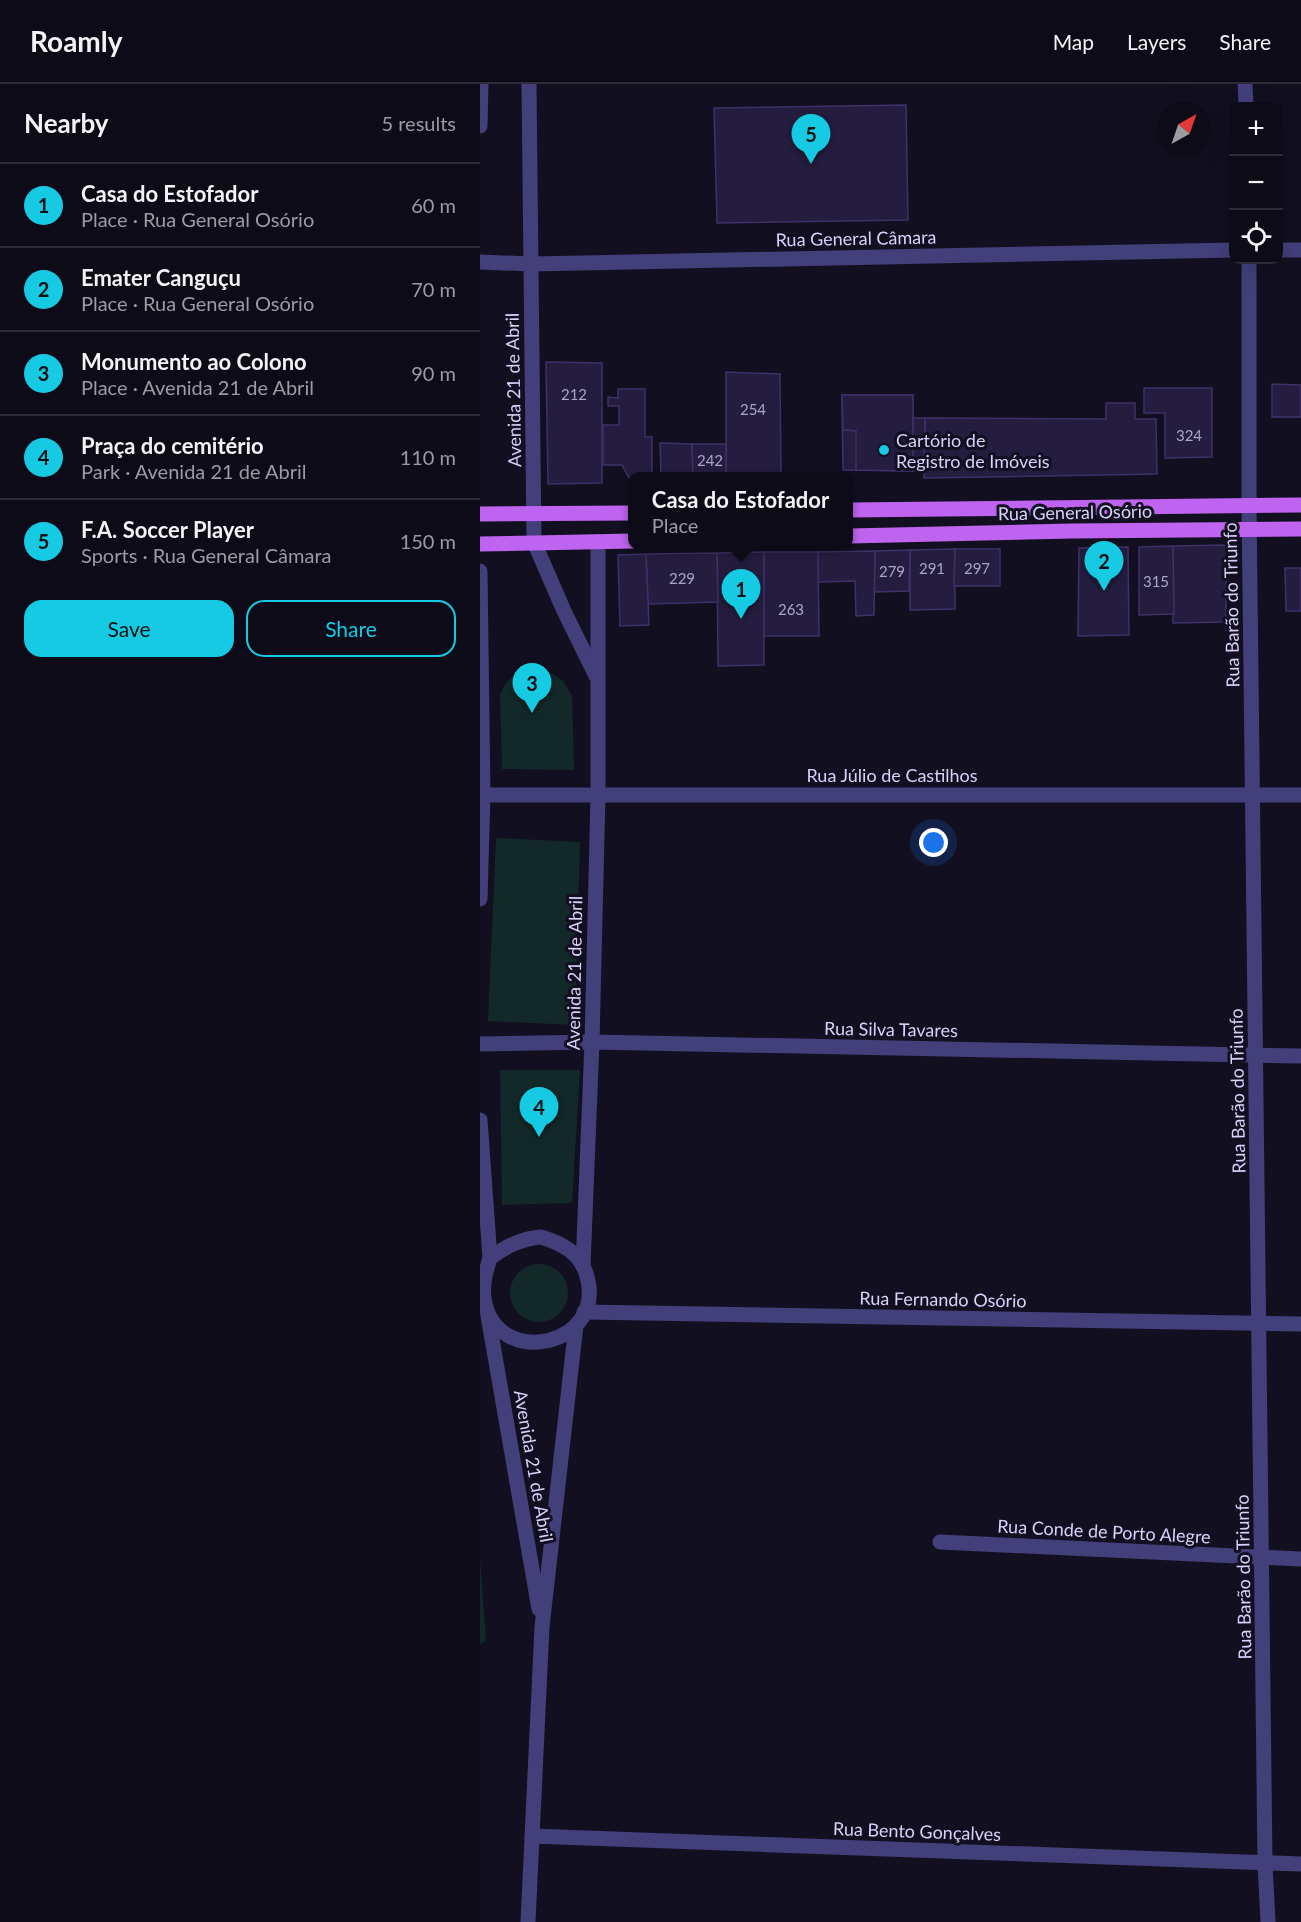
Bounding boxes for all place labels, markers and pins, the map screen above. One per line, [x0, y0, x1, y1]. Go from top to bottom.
pin: 5 [792, 115, 830, 164]
place label: Cartório de Registro de Imóveis [896, 429, 1050, 472]
marker: Cartório de Registro de Imóveis [877, 443, 891, 457]
pin: 2 [1084, 542, 1124, 591]
pin: 1 [722, 570, 760, 619]
pin: 3 [512, 664, 552, 713]
pin: 4 [520, 1088, 558, 1137]

